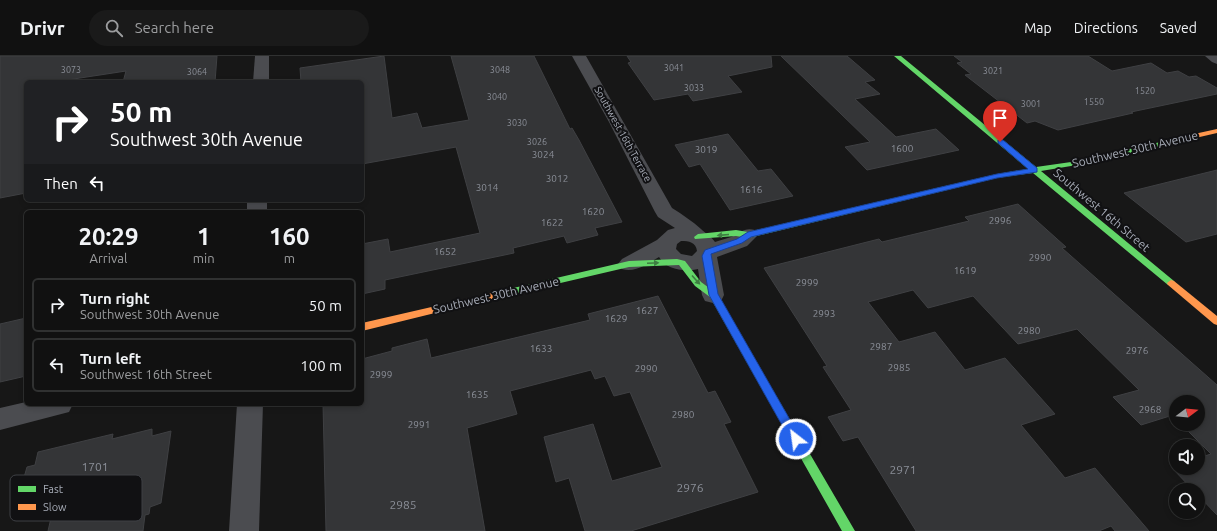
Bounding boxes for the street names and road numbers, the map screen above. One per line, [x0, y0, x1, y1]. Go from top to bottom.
street label: Southwest 16th Terrace [592, 85, 654, 183]
street label: Southwest 30th Avenue [1071, 128, 1199, 170]
street label: Southwest 16th Street [1051, 166, 1153, 254]
street label: Southwest 30th Avenue [432, 274, 560, 316]

